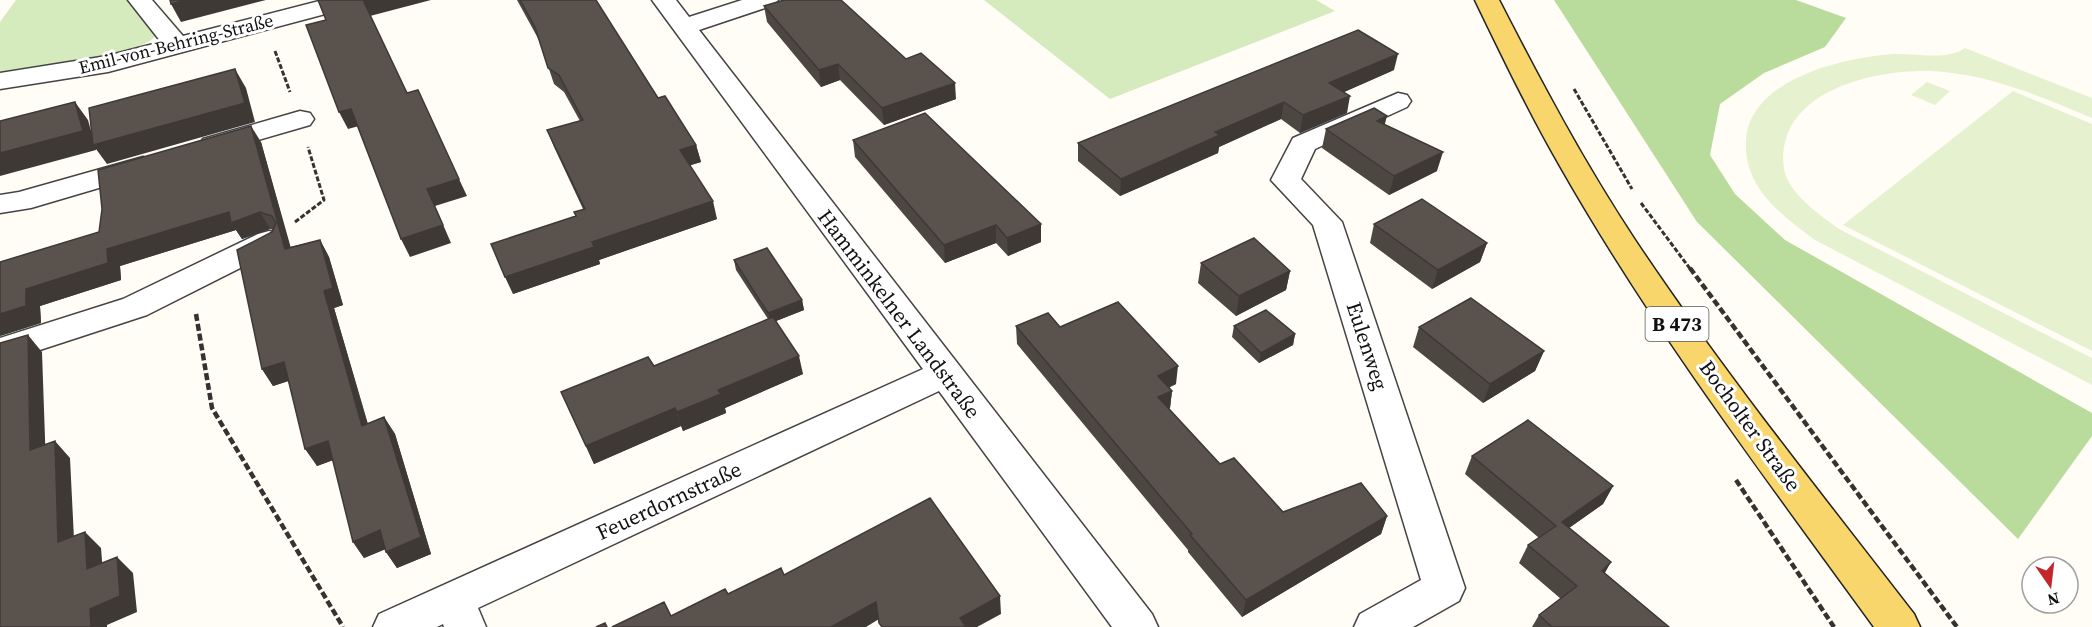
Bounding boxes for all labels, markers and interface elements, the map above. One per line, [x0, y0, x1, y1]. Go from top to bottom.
street label: Emil-von-Behring-Straße [76, 7, 276, 80]
street label: Hamminkelner Landstraße [811, 203, 988, 424]
street label: Eulenweg [1340, 298, 1395, 394]
road number: B 473 [1646, 307, 1708, 341]
street label: Bocholter Straße [1693, 354, 1808, 497]
street label: Feuerdornstraße [592, 454, 746, 547]
north arrow [2020, 555, 2080, 615]
text: N [2045, 587, 2062, 612]

